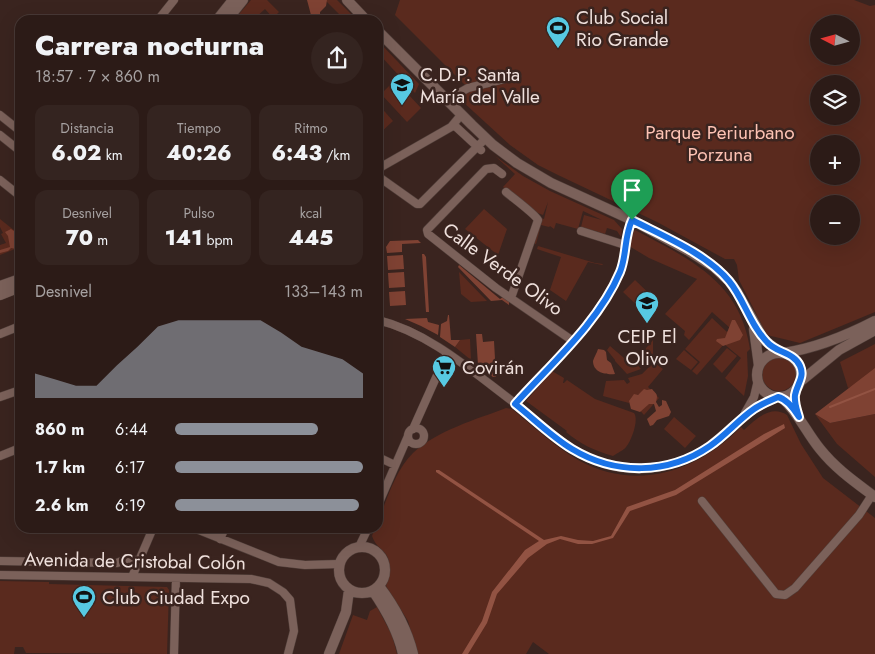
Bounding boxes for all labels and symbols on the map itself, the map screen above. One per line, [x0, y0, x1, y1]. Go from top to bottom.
place label: Club Social Rio Grande [576, 4, 669, 53]
sports icon: Club Social Rio Grande [545, 15, 571, 49]
north arrow [810, 15, 860, 65]
place label: C.D.P. Santa María del Valle [420, 61, 540, 110]
school or university icon: C.D.P. Santa María del Valle [389, 72, 415, 106]
park label: Parque Periurbano Porzuna [645, 119, 795, 168]
pin [611, 169, 653, 220]
street label: Calle Verde Olivo [437, 216, 569, 322]
school or university icon: CEIP El Olivo [634, 290, 660, 324]
place label: CEIP El Olivo [617, 323, 677, 372]
supermarket icon: Covirán [431, 354, 457, 388]
place label: Covirán [462, 354, 524, 381]
street label: Avenida de Cristobal Colón [24, 546, 246, 576]
sports icon: Club Ciudad Expo [71, 584, 97, 618]
place label: Club Ciudad Expo [102, 584, 250, 611]

